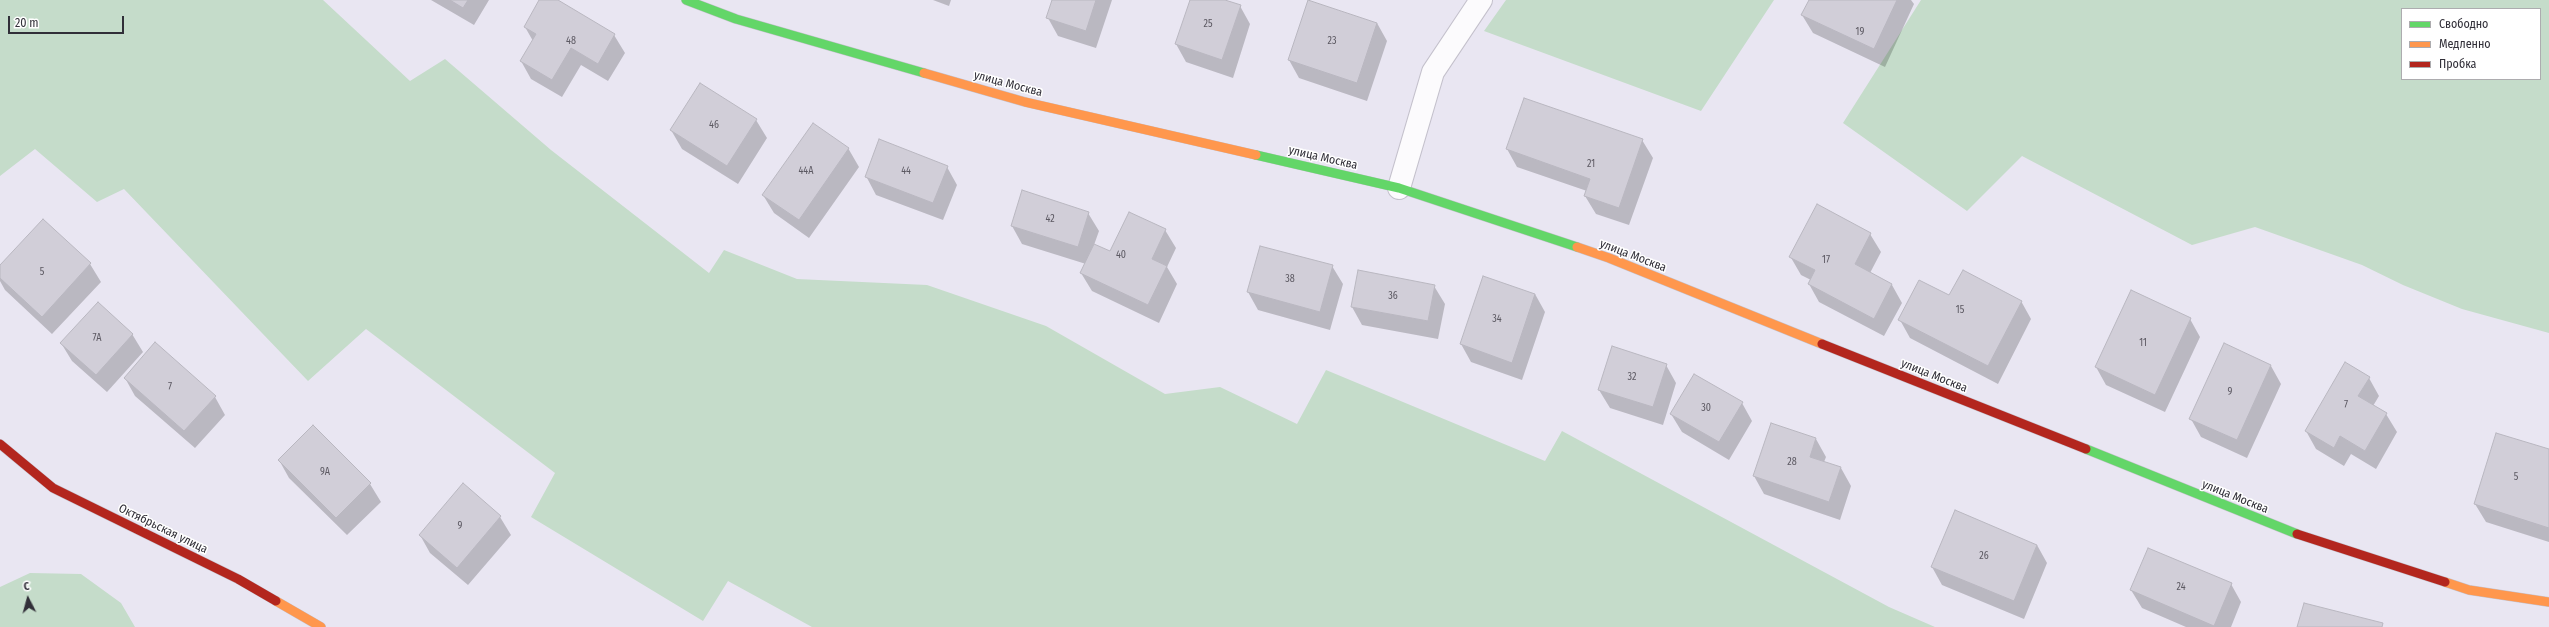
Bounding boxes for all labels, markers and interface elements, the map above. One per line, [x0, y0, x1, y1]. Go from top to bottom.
scale bar [10, 8, 126, 34]
legend [2401, 8, 2541, 80]
text: 20 m [15, 16, 39, 30]
text: Свободно [2439, 17, 2488, 31]
house number: 25 [1204, 18, 1212, 30]
house number: 19 [1856, 26, 1864, 38]
house number: 48 [566, 35, 576, 47]
house number: 23 [1328, 35, 1336, 47]
text: Медленно [2439, 37, 2491, 51]
text: Пробка [2439, 57, 2477, 71]
street label: улица Москва [972, 68, 1044, 100]
house number: 46 [709, 119, 719, 131]
street label: улица Москва [1287, 143, 1359, 173]
house number: 21 [1587, 158, 1595, 170]
house number: 44А [799, 165, 813, 177]
house number: 44 [901, 165, 911, 177]
house number: 42 [1045, 213, 1055, 225]
street label: улица Москва [1598, 237, 1668, 275]
house number: 40 [1116, 249, 1126, 261]
house number: 17 [1822, 254, 1830, 266]
house number: 5 [40, 266, 44, 278]
house number: 38 [1285, 273, 1295, 285]
house number: 36 [1388, 290, 1398, 302]
house number: 15 [1956, 304, 1964, 316]
house number: 34 [1492, 313, 1502, 325]
house number: 7А [92, 332, 102, 344]
house number: 11 [2139, 337, 2147, 349]
street label: улица Москва [1899, 356, 1969, 396]
house number: 32 [1628, 371, 1636, 383]
house number: 7 [168, 381, 172, 393]
house number: 9 [2228, 386, 2232, 398]
house number: 7 [2344, 399, 2348, 411]
house number: 30 [1701, 402, 1711, 414]
house number: 28 [1787, 456, 1797, 468]
house number: 9А [320, 466, 330, 478]
house number: 5 [2514, 471, 2518, 483]
street label: улица Москва [2200, 477, 2270, 517]
street label: Октябрьская улица [116, 501, 210, 557]
house number: 9 [458, 520, 462, 532]
house number: 26 [1979, 550, 1989, 562]
north arrow [8, 579, 48, 619]
text: С [23, 580, 30, 593]
house number: 24 [2176, 581, 2186, 593]

